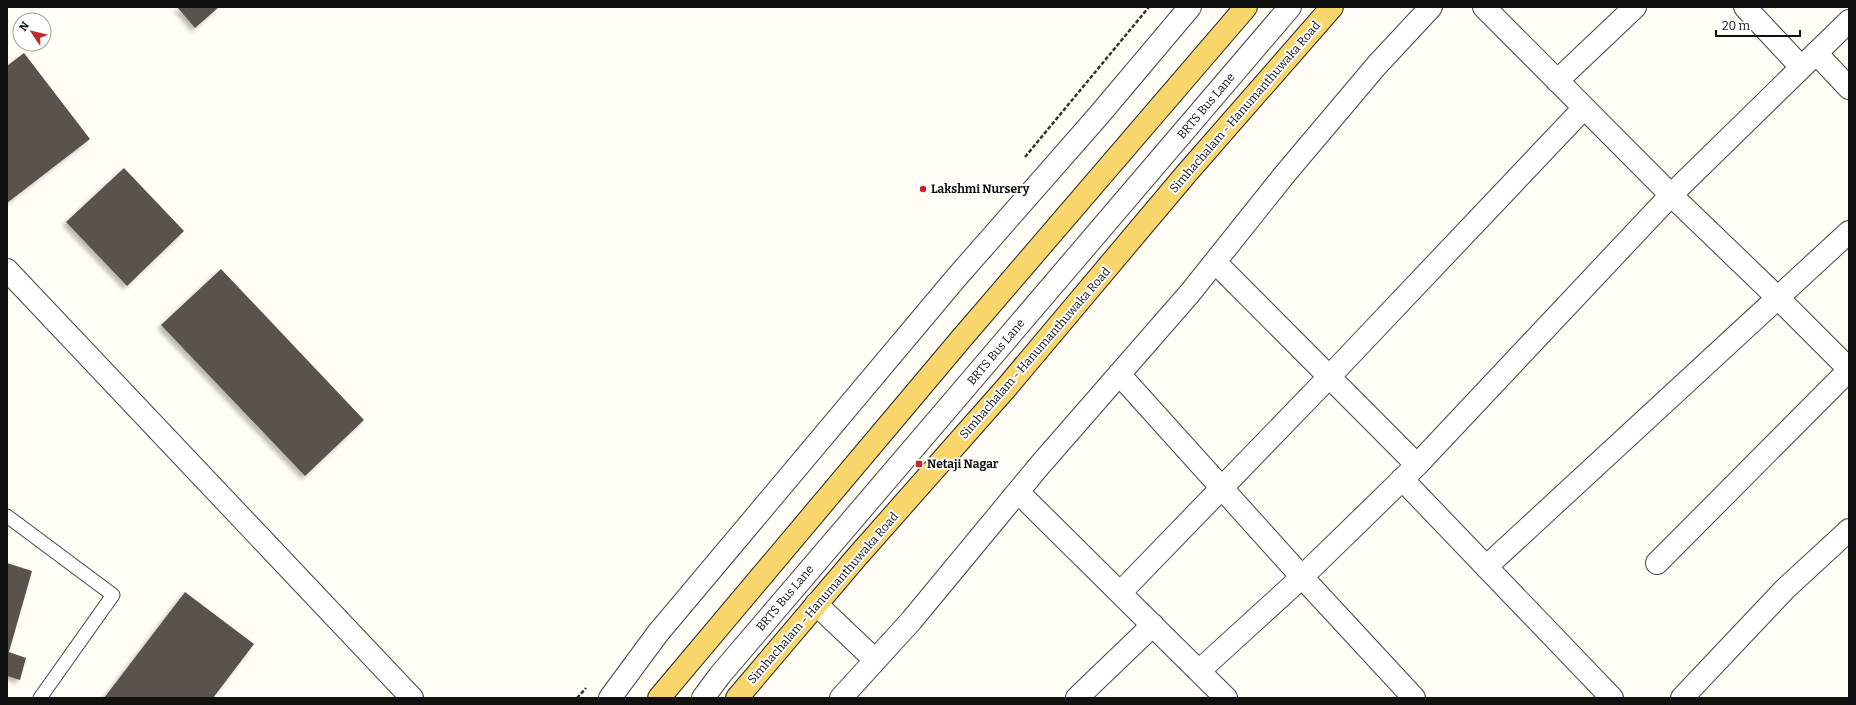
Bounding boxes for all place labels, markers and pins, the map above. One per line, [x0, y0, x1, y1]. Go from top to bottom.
place label: Lakshmi Nursery [931, 182, 1030, 196]
marker: Lakshmi Nursery [918, 184, 928, 194]
place label: Netaji Nagar [927, 457, 999, 472]
marker: Netaji Nagar [914, 459, 924, 469]

